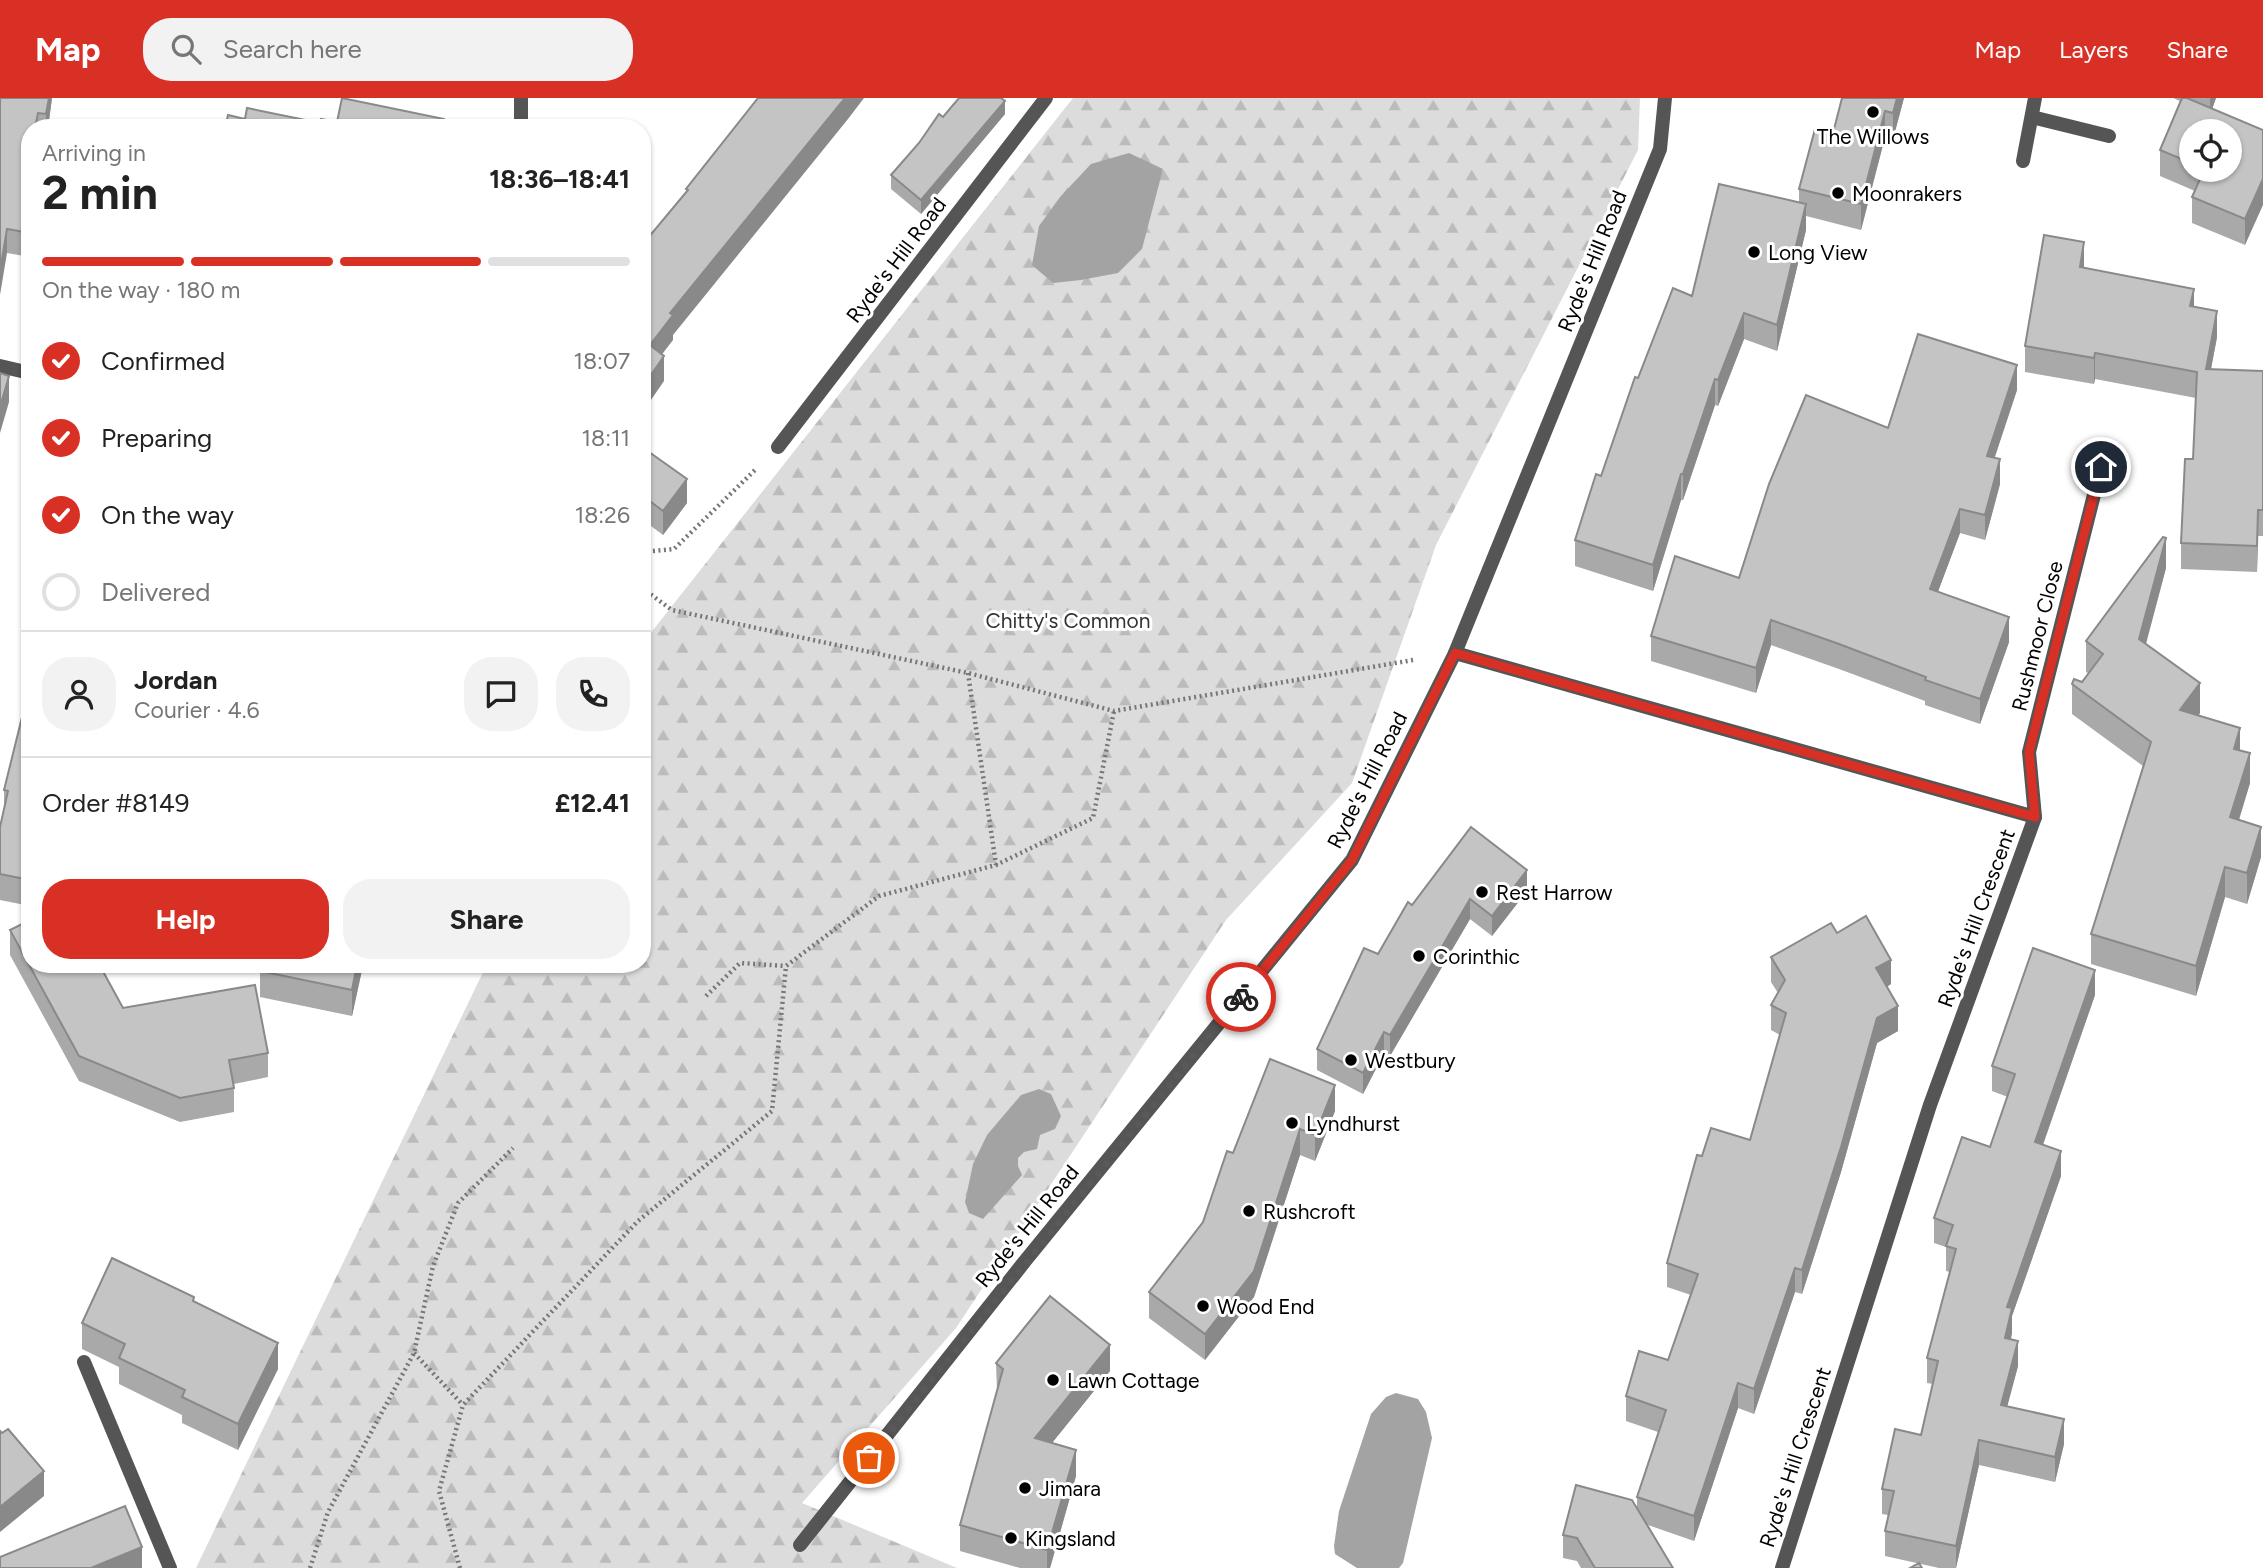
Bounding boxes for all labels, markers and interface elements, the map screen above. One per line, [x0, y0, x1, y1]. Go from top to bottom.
search box [143, 18, 633, 81]
text: Map [35, 30, 101, 69]
icon: search [167, 30, 205, 68]
text: Search here [223, 33, 362, 65]
text: Map [1974, 35, 2021, 64]
text: Layers [2059, 35, 2128, 64]
text: Share [2166, 35, 2228, 64]
marker: The Willows [1865, 104, 1881, 120]
map controls [2179, 119, 2242, 182]
button: locate [2179, 119, 2242, 182]
place label: The Willows [1817, 124, 1929, 149]
text: Arriving in [42, 139, 146, 167]
text: 18:36–18:41 [489, 163, 630, 195]
text: 2 min [42, 165, 158, 221]
place label: Moonrakers [1852, 181, 1962, 206]
marker: Moonrakers [1830, 185, 1846, 201]
street label: Ryde's Hill Road [1552, 187, 1632, 335]
street label: Ryde's Hill Road [841, 192, 951, 328]
place label: Long View [1768, 240, 1868, 265]
marker: Long View [1746, 244, 1762, 260]
text: On the way · 180 m [42, 276, 240, 304]
icon: check [42, 342, 80, 380]
text: Confirmed [101, 345, 225, 377]
text: 18:07 [573, 347, 630, 375]
icon: check [42, 419, 80, 457]
text: Preparing [101, 422, 212, 454]
text: 18:11 [582, 424, 630, 452]
pin [2071, 437, 2131, 497]
icon: home [2082, 448, 2120, 486]
icon: check [42, 496, 80, 534]
text: On the way [101, 499, 234, 531]
text: 18:26 [575, 501, 630, 529]
street label: Rushmoor Close [2006, 558, 2068, 714]
text: Delivered [101, 576, 210, 608]
park label: Chitty's Common [986, 608, 1150, 633]
button: person [42, 657, 116, 731]
button: chat [464, 657, 538, 731]
button: phone [556, 657, 630, 731]
text: Jordan [134, 664, 217, 696]
text: Courier · 4.6 [134, 696, 260, 724]
street label: Ryde's Hill Road [1322, 707, 1412, 853]
text: Order #8149 [42, 787, 190, 819]
text: £12.41 [555, 787, 630, 819]
street label: Ryde's Hill Crescent [1932, 825, 2020, 1011]
button: Help [42, 879, 329, 959]
button: Share [343, 879, 630, 959]
place label: Rest Harrow [1496, 880, 1613, 905]
marker: Rest Harrow [1474, 884, 1490, 900]
place label: Corinthic [1433, 944, 1520, 969]
marker: Corinthic [1411, 948, 1427, 964]
courier [1206, 962, 1276, 1032]
icon: bike [1222, 978, 1260, 1016]
place label: Westbury [1365, 1048, 1456, 1073]
marker: Westbury [1343, 1052, 1359, 1068]
place label: Lyndhurst [1306, 1111, 1400, 1136]
marker: Lyndhurst [1284, 1115, 1300, 1131]
street label: Ryde's Hill Road [970, 1160, 1084, 1292]
place label: Rushcroft [1263, 1199, 1356, 1224]
marker: Rushcroft [1241, 1203, 1257, 1219]
place label: Wood End [1217, 1294, 1315, 1319]
marker: Wood End [1195, 1298, 1211, 1314]
street label: Ryde's Hill Crescent [1754, 1364, 1836, 1550]
place label: Lawn Cottage [1067, 1368, 1200, 1393]
marker: Lawn Cottage [1045, 1372, 1061, 1388]
pin [839, 1428, 899, 1488]
icon: bag [850, 1439, 888, 1477]
place label: Jimara [1039, 1476, 1101, 1501]
marker: Jimara [1017, 1480, 1033, 1496]
place label: Kingsland [1025, 1526, 1116, 1551]
marker: Kingsland [1003, 1530, 1019, 1546]

